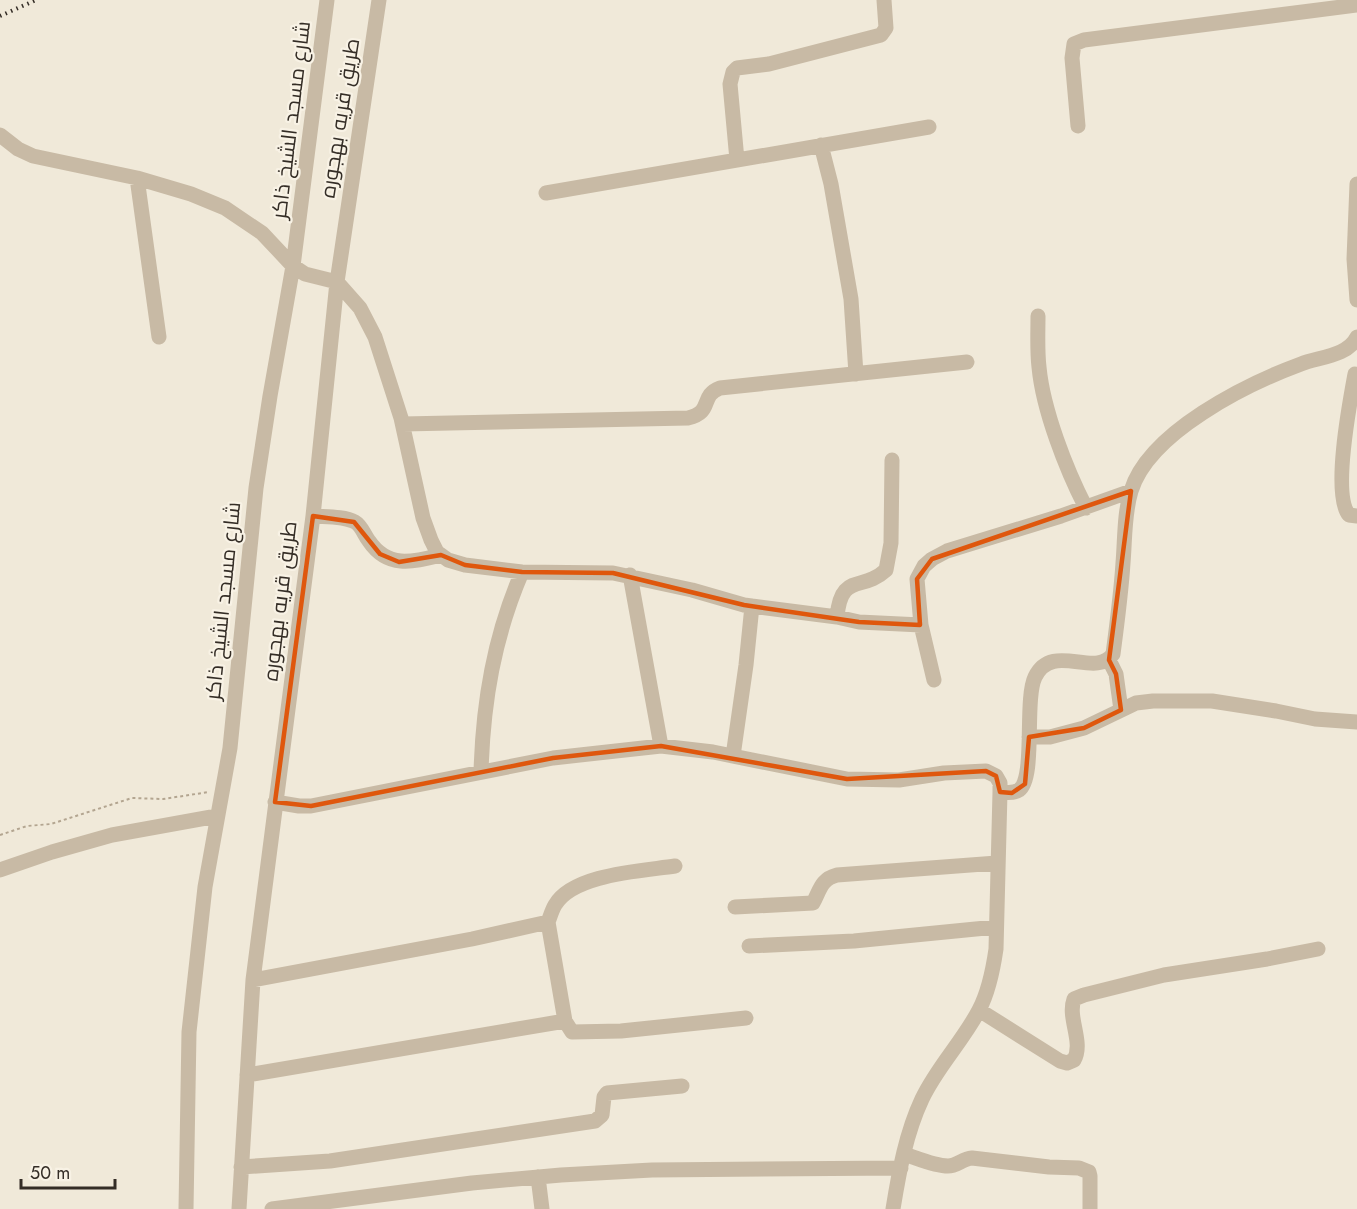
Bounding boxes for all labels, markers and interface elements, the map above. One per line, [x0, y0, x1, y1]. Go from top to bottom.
street label: شارع مسجد الشيخ ذاكر [264, 19, 318, 222]
street label: طريق قريه بهجوره [313, 36, 367, 200]
street label: شارع مسجد الشيخ ذاكر [198, 500, 248, 703]
street label: طريق قريه بهجوره [255, 519, 305, 683]
scale bar [21, 1152, 116, 1190]
text: 50 m [30, 1160, 70, 1186]

